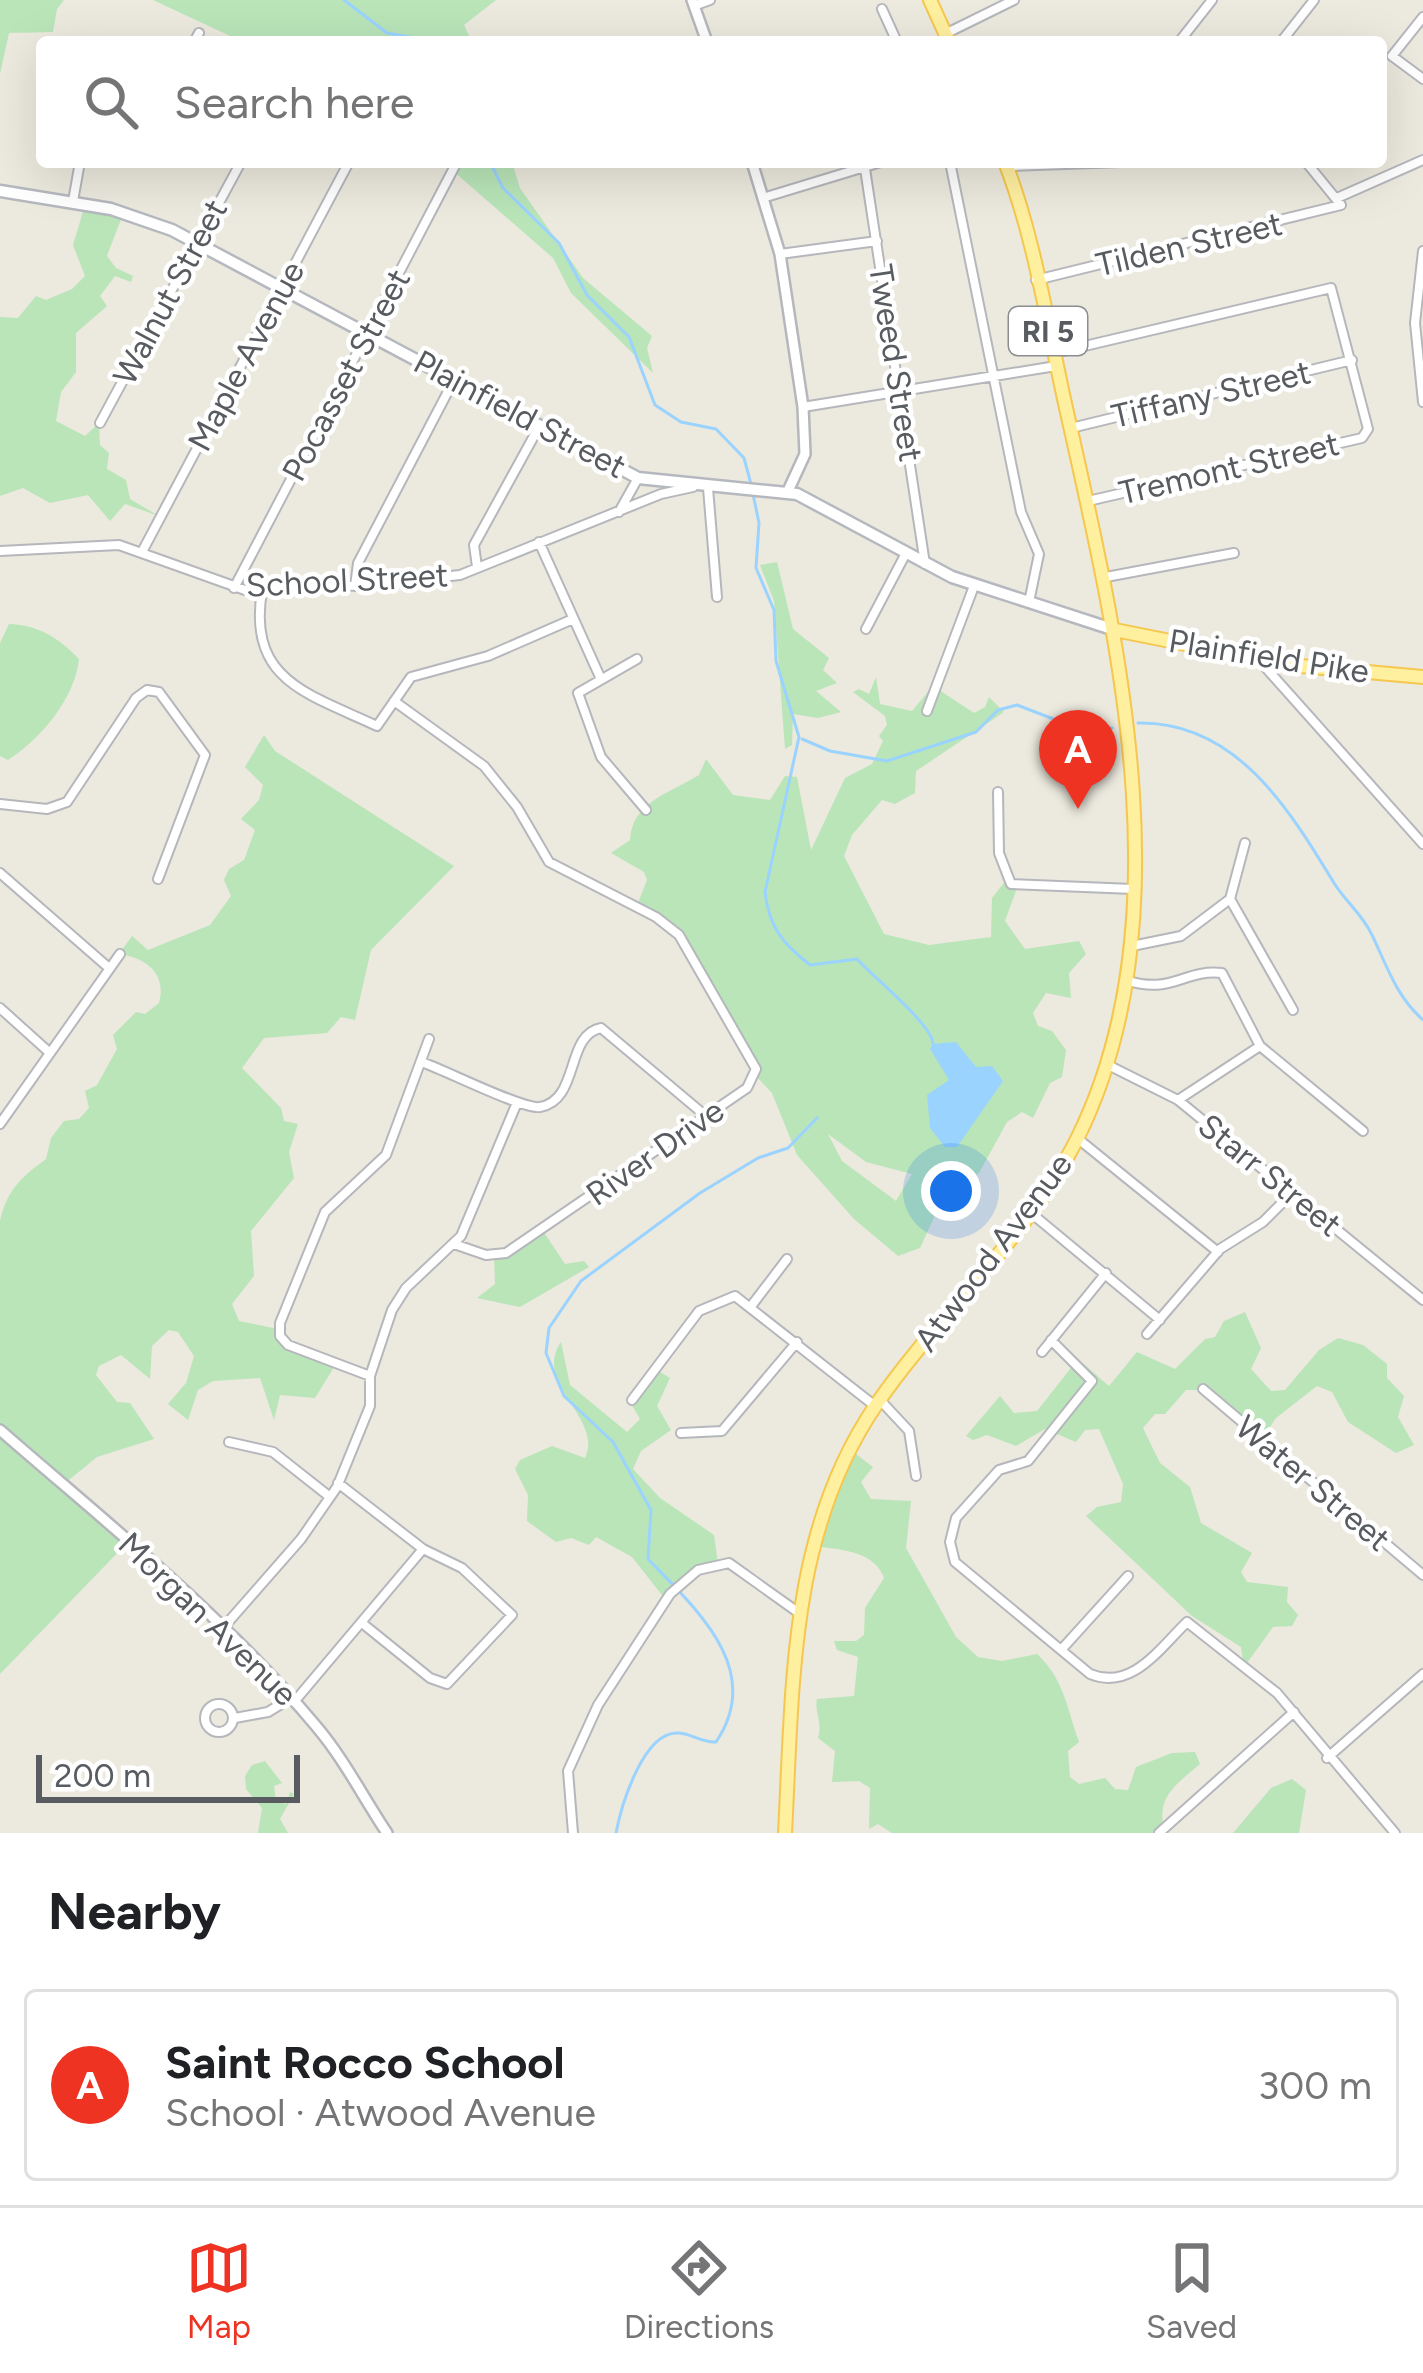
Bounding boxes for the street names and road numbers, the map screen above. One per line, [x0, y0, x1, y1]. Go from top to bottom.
street label: Walnut Street [105, 193, 235, 391]
street label: Tilden Street [1092, 204, 1286, 284]
street label: Maple Avenue [180, 254, 312, 458]
street label: Pocasset Street [274, 262, 418, 488]
street label: Tweed Street [861, 262, 931, 464]
road number: RI 5 [1009, 307, 1087, 355]
street label: Plainfield Street [407, 342, 633, 486]
street label: Tiffany Street [1108, 352, 1314, 436]
street label: Tremont Street [1115, 424, 1343, 512]
street label: School Street [245, 555, 449, 605]
street label: Plainfield Pike [1166, 621, 1372, 691]
street label: River Drive [579, 1091, 731, 1213]
street label: Starr Street [1191, 1106, 1349, 1244]
street label: Atwood Avenue [906, 1145, 1080, 1359]
street label: Water Street [1228, 1407, 1398, 1559]
street label: Morgan Avenue [111, 1524, 305, 1714]

